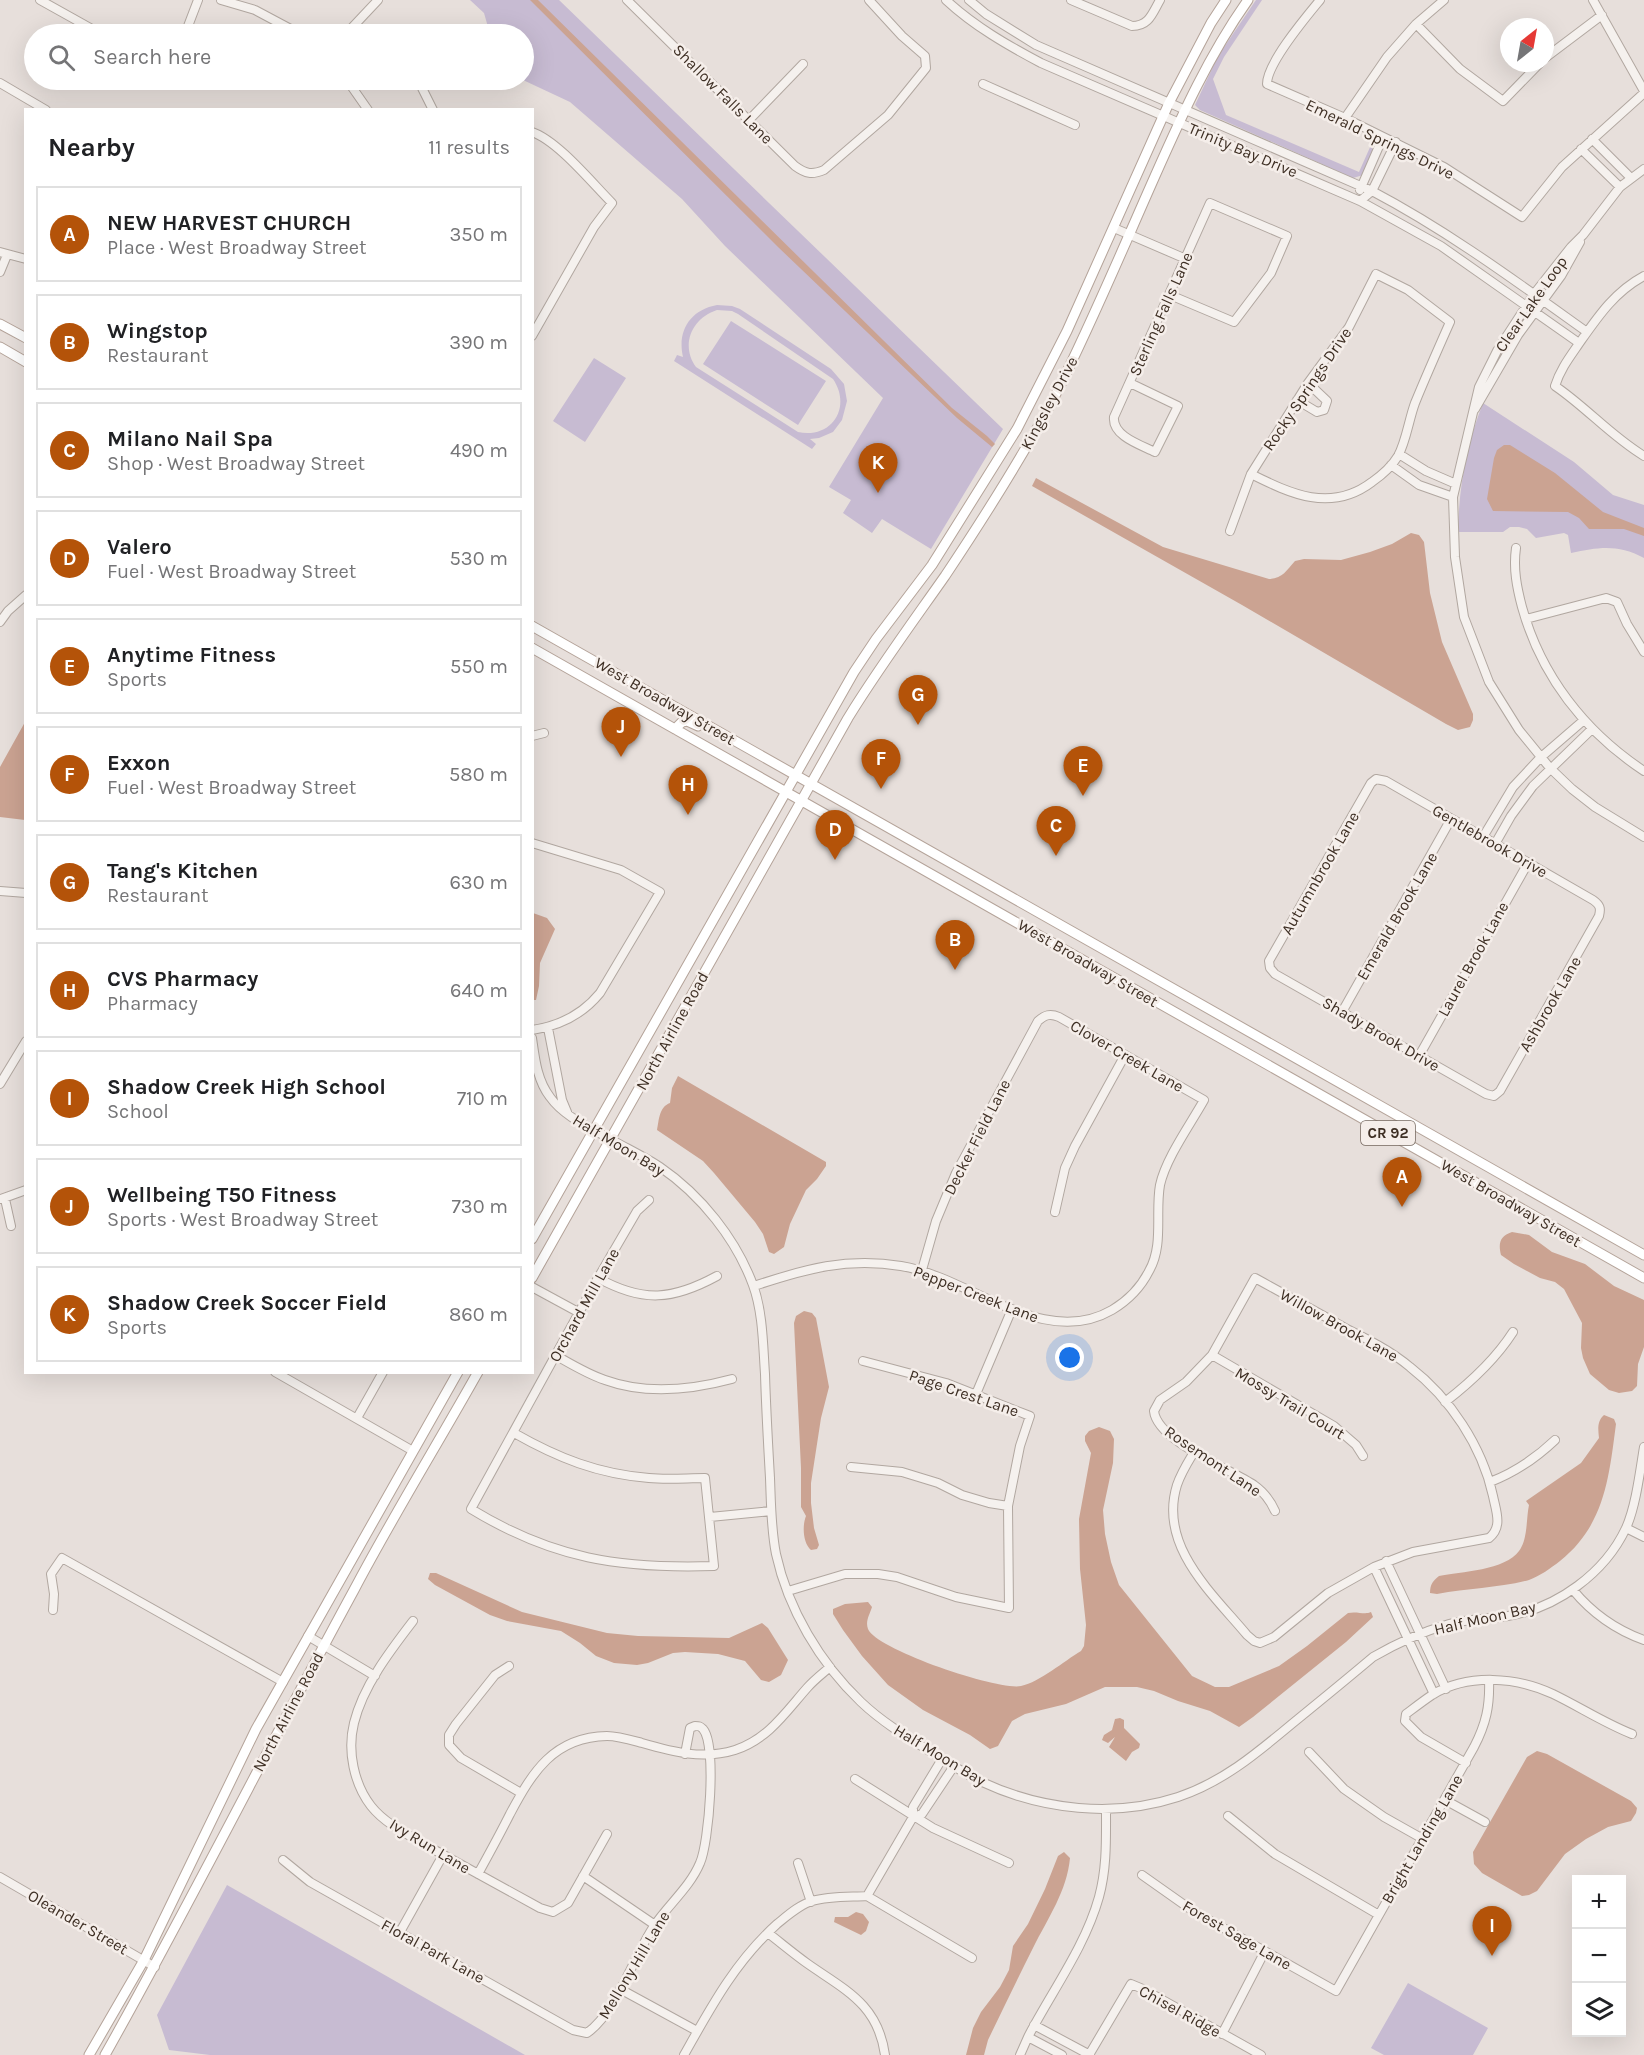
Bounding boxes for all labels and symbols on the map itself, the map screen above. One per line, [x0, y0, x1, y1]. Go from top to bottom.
north arrow [1500, 18, 1554, 72]
street label: Shallow Falls Lane [669, 40, 777, 148]
street label: Emerald Springs Drive [1303, 95, 1457, 183]
street label: Trinity Bay Drive [1186, 119, 1300, 181]
street label: Sterling Falls Lane [1125, 249, 1197, 379]
street label: Clear Lake Loop [1491, 252, 1571, 356]
street label: Rocky Springs Drive [1259, 324, 1355, 454]
street label: Kingsley Drive [1016, 353, 1082, 453]
pin: K [858, 444, 898, 493]
street label: West Broadway Street [592, 653, 738, 749]
pin: G [898, 676, 938, 725]
pin: J [602, 708, 640, 757]
pin: F [862, 740, 900, 789]
pin: E [1064, 746, 1102, 796]
pin: H [668, 766, 708, 815]
street label: Gentlebrook Drive [1429, 800, 1551, 882]
pin: C [1036, 806, 1076, 856]
street label: Autumnbrook Lane [1277, 808, 1363, 938]
pin: D [816, 810, 854, 860]
street label: Emerald Brook Lane [1353, 849, 1441, 983]
street label: Laurel Brook Lane [1434, 898, 1512, 1020]
street label: West Broadway Street [1015, 915, 1161, 1011]
pin: B [936, 920, 974, 970]
street label: Ashbrook Lane [1515, 953, 1585, 1055]
street label: North Airline Road [632, 968, 712, 1094]
street label: Shady Brook Drive [1319, 993, 1443, 1075]
street label: Clover Creek Lane [1067, 1016, 1187, 1096]
street label: Decker Field Lane [940, 1076, 1014, 1198]
street label: Half Moon Bay [570, 1110, 669, 1180]
road number: CR 92 [1361, 1121, 1415, 1145]
street label: West Broadway Street [1438, 1155, 1584, 1251]
pin: A [1382, 1158, 1422, 1207]
street label: Orchard Mill Lane [545, 1245, 623, 1365]
street label: Pepper Creek Lane [911, 1261, 1041, 1327]
street label: Willow Brook Lane [1277, 1285, 1401, 1365]
your location [1055, 1343, 1084, 1372]
street label: Mossy Trail Court [1232, 1363, 1348, 1443]
street label: Page Crest Lane [907, 1365, 1021, 1421]
street label: Rosemont Lane [1161, 1422, 1265, 1500]
street label: Half Moon Bay [1432, 1597, 1538, 1639]
street label: North Airline Road [249, 1649, 327, 1775]
street label: Half Moon Bay [891, 1720, 990, 1790]
street label: Bright Landing Lane [1377, 1771, 1467, 1907]
street label: Ivy Run Lane [386, 1814, 474, 1878]
street label: Oleander Street [24, 1886, 132, 1958]
street label: Forest Sage Lane [1179, 1896, 1295, 1974]
pin: I [1472, 1906, 1512, 1956]
street label: Mellony Hill Lane [594, 1907, 674, 2023]
street label: Floral Park Lane [378, 1915, 488, 1987]
street label: Chisel Ridge [1136, 1981, 1224, 2041]

